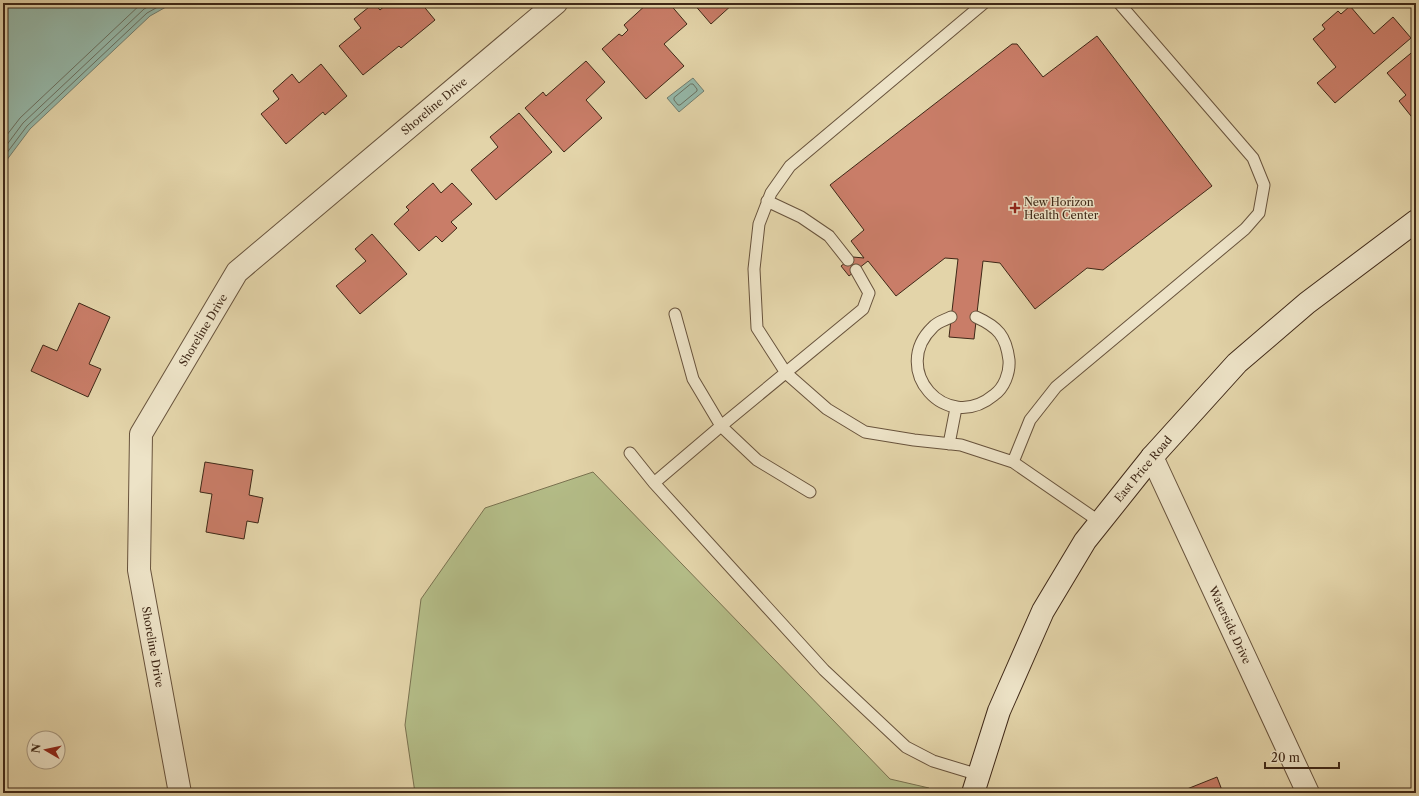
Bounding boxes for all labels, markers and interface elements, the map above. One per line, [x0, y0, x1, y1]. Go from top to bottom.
street label: Shoreline Drive [398, 74, 470, 138]
place label: New Horizon Health Center [1024, 195, 1099, 222]
marker: New Horizon Health Center [1009, 202, 1021, 214]
street label: Shoreline Drive [176, 291, 230, 369]
street label: East Price Road [1111, 433, 1175, 505]
street label: Waterside Drive [1205, 583, 1254, 666]
street label: Shoreline Drive [139, 605, 167, 689]
north arrow [26, 730, 66, 770]
text: N [28, 742, 44, 754]
scale bar [1265, 744, 1339, 770]
text: 20 m [1271, 750, 1300, 765]

